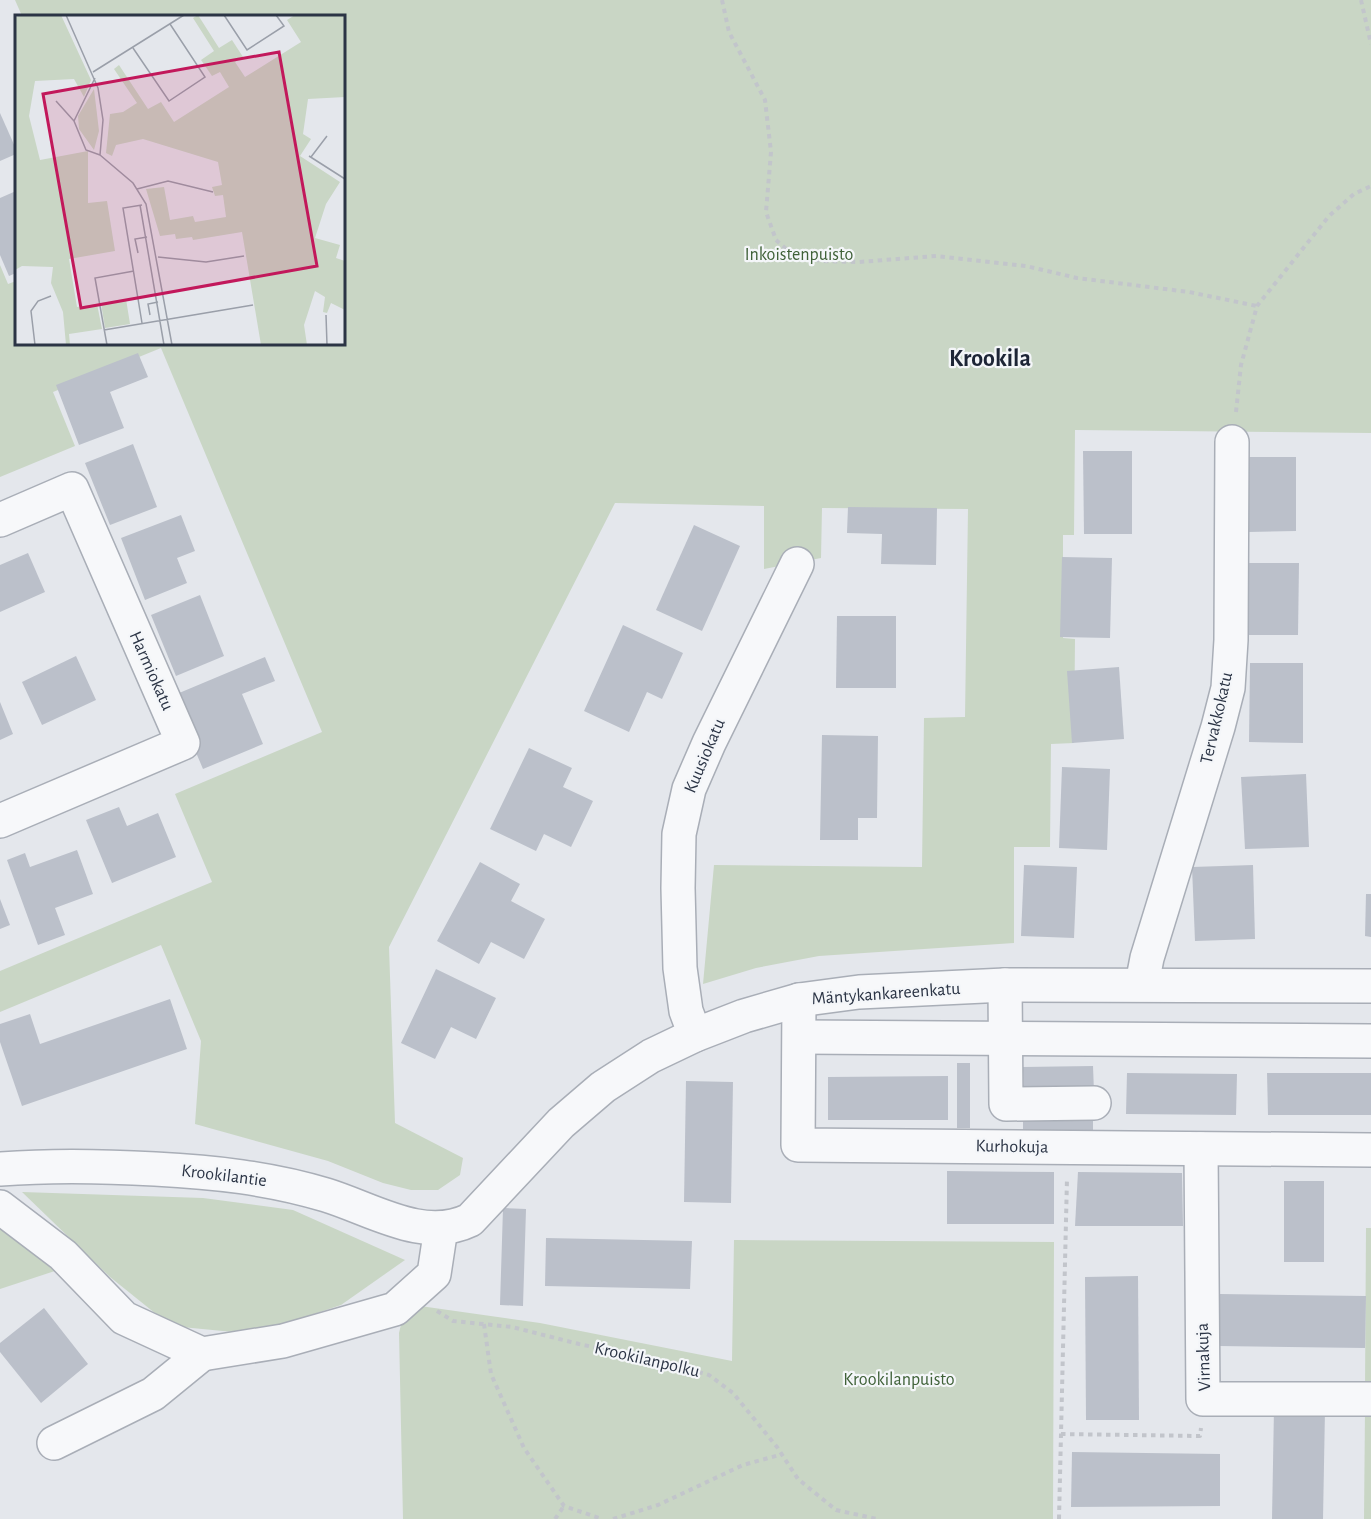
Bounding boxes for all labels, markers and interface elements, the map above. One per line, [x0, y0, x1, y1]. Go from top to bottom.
inset map [15, 15, 345, 345]
park label: Inkoistenpuisto [745, 246, 853, 264]
district label: Krookila [949, 347, 1031, 371]
street label: Harmiokatu [126, 629, 176, 713]
street label: Tervakkokatu [1198, 670, 1236, 766]
street label: Kuusiokatu [681, 716, 729, 796]
street label: Mäntykankareenkatu [811, 980, 961, 1008]
street label: Kurhokuja [975, 1137, 1049, 1157]
street label: Krookilantie [180, 1162, 268, 1190]
street label: Virnakuja [1194, 1323, 1214, 1391]
street label: Krookilanpolku [593, 1339, 701, 1381]
park label: Krookilanpuisto [843, 1371, 955, 1389]

